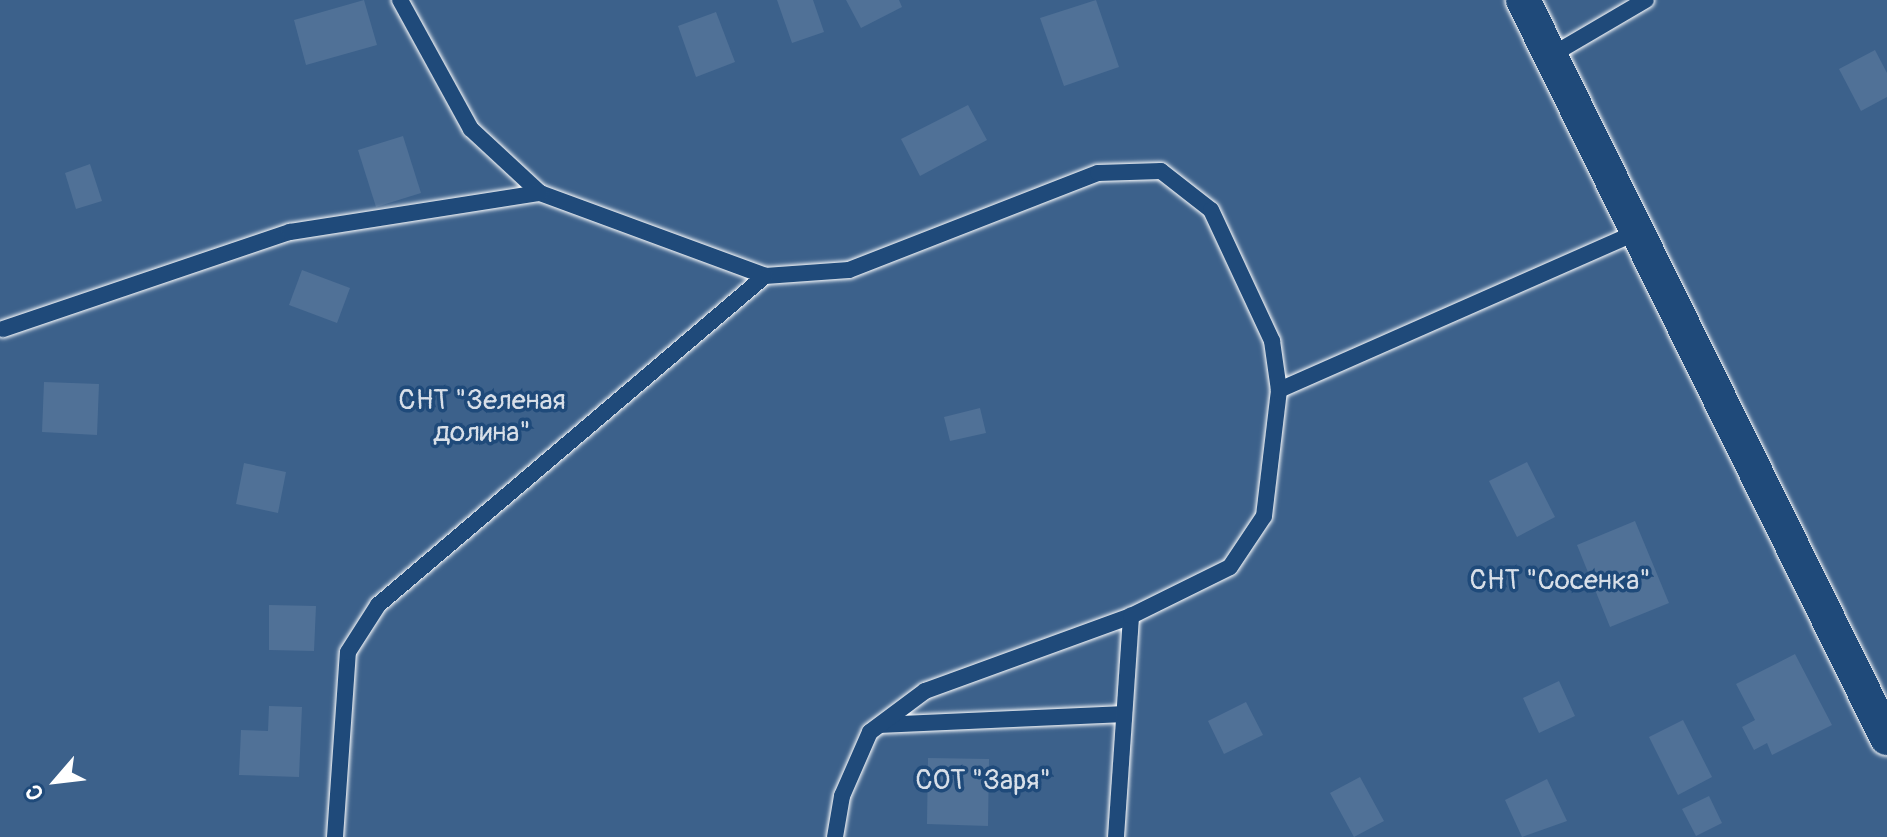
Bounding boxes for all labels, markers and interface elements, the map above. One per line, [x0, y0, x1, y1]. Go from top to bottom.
park label: СНТ "Зеленая долина" [398, 384, 566, 450]
park label: СНТ "Сосенка" [1469, 564, 1651, 598]
north arrow [16, 741, 96, 821]
park label: СОТ "Заря" [915, 764, 1051, 798]
text: С [19, 780, 50, 805]

